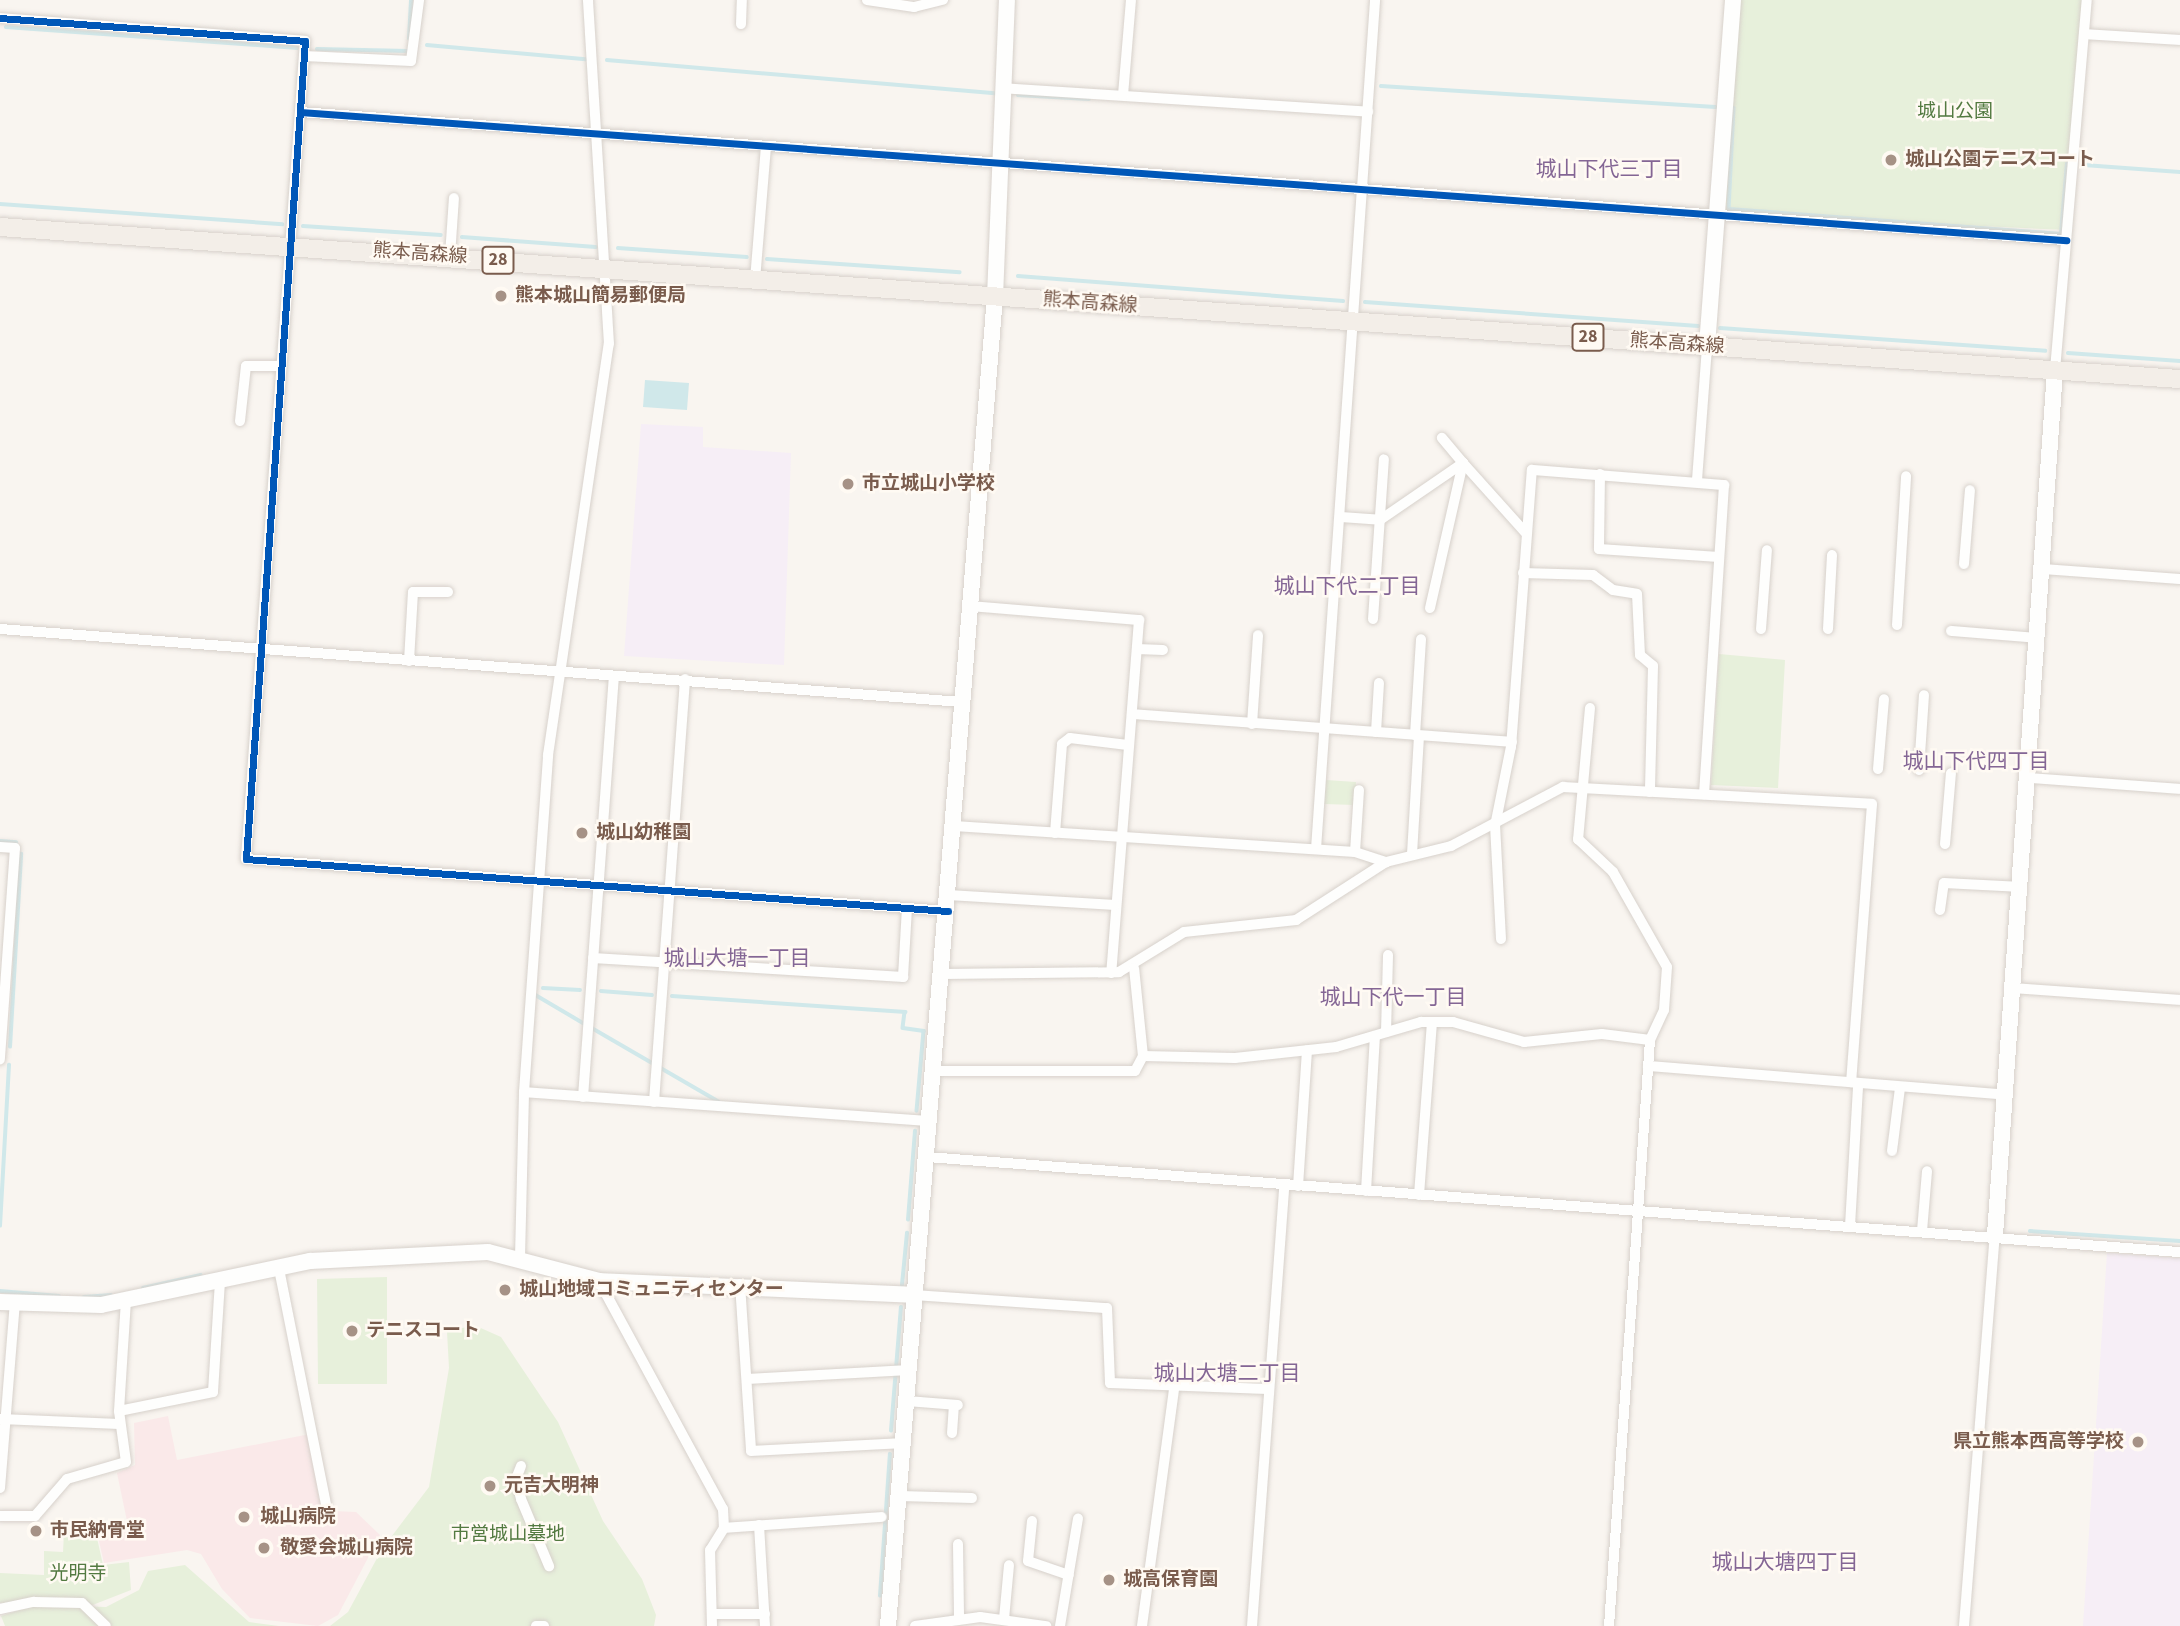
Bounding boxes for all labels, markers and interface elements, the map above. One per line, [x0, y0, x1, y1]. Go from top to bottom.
park label: 城山公園 [1917, 101, 1993, 123]
place label: 城山公園テニスコート [1905, 149, 2095, 171]
marker: 城山公園テニスコート [1883, 152, 1899, 168]
district label: 城山下代三丁目 [1536, 156, 1682, 182]
street label: 熊本高森線 [372, 239, 468, 269]
road number: 28 [480, 246, 516, 274]
place label: 熊本城山簡易郵便局 [515, 285, 686, 307]
marker: 熊本城山簡易郵便局 [493, 288, 509, 304]
street label: 熊本高森線 [1042, 288, 1138, 318]
road number: 28 [1570, 323, 1606, 352]
street label: 熊本高森線 [1629, 329, 1725, 359]
place label: 市立城山小学校 [862, 473, 995, 495]
marker: 市立城山小学校 [840, 476, 856, 492]
district label: 城山下代二丁目 [1274, 573, 1420, 599]
district label: 城山下代四丁目 [1903, 748, 2049, 774]
place label: 城山幼稚園 [596, 822, 691, 844]
marker: 城山幼稚園 [574, 825, 590, 841]
district label: 城山大塘一丁目 [664, 945, 810, 971]
district label: 城山下代一丁目 [1320, 984, 1466, 1010]
place label: 城山地域コミュニティセンター [519, 1279, 785, 1301]
marker: 城山地域コミュニティセンター [497, 1282, 513, 1298]
place label: テニスコート [366, 1320, 480, 1342]
marker: テニスコート [344, 1323, 360, 1339]
district label: 城山大塘二丁目 [1154, 1360, 1300, 1386]
place label: 県立熊本西高等学校 [1953, 1431, 2124, 1453]
marker: 県立熊本西高等学校 [2130, 1434, 2146, 1450]
place label: 元吉大明神 [504, 1475, 599, 1497]
marker: 元吉大明神 [482, 1478, 498, 1494]
place label: 城山病院 [260, 1506, 336, 1528]
marker: 城山病院 [234, 1507, 254, 1527]
place label: 市民納骨堂 [50, 1520, 145, 1542]
marker: 市民納骨堂 [28, 1523, 44, 1539]
park label: 市営城山墓地 [451, 1524, 565, 1546]
place label: 敬愛会城山病院 [280, 1537, 413, 1559]
marker: 敬愛会城山病院 [254, 1538, 274, 1558]
district label: 城山大塘四丁目 [1712, 1549, 1858, 1575]
park label: 光明寺 [50, 1563, 106, 1585]
place label: 城高保育園 [1123, 1569, 1218, 1591]
marker: 城高保育園 [1101, 1572, 1117, 1588]

